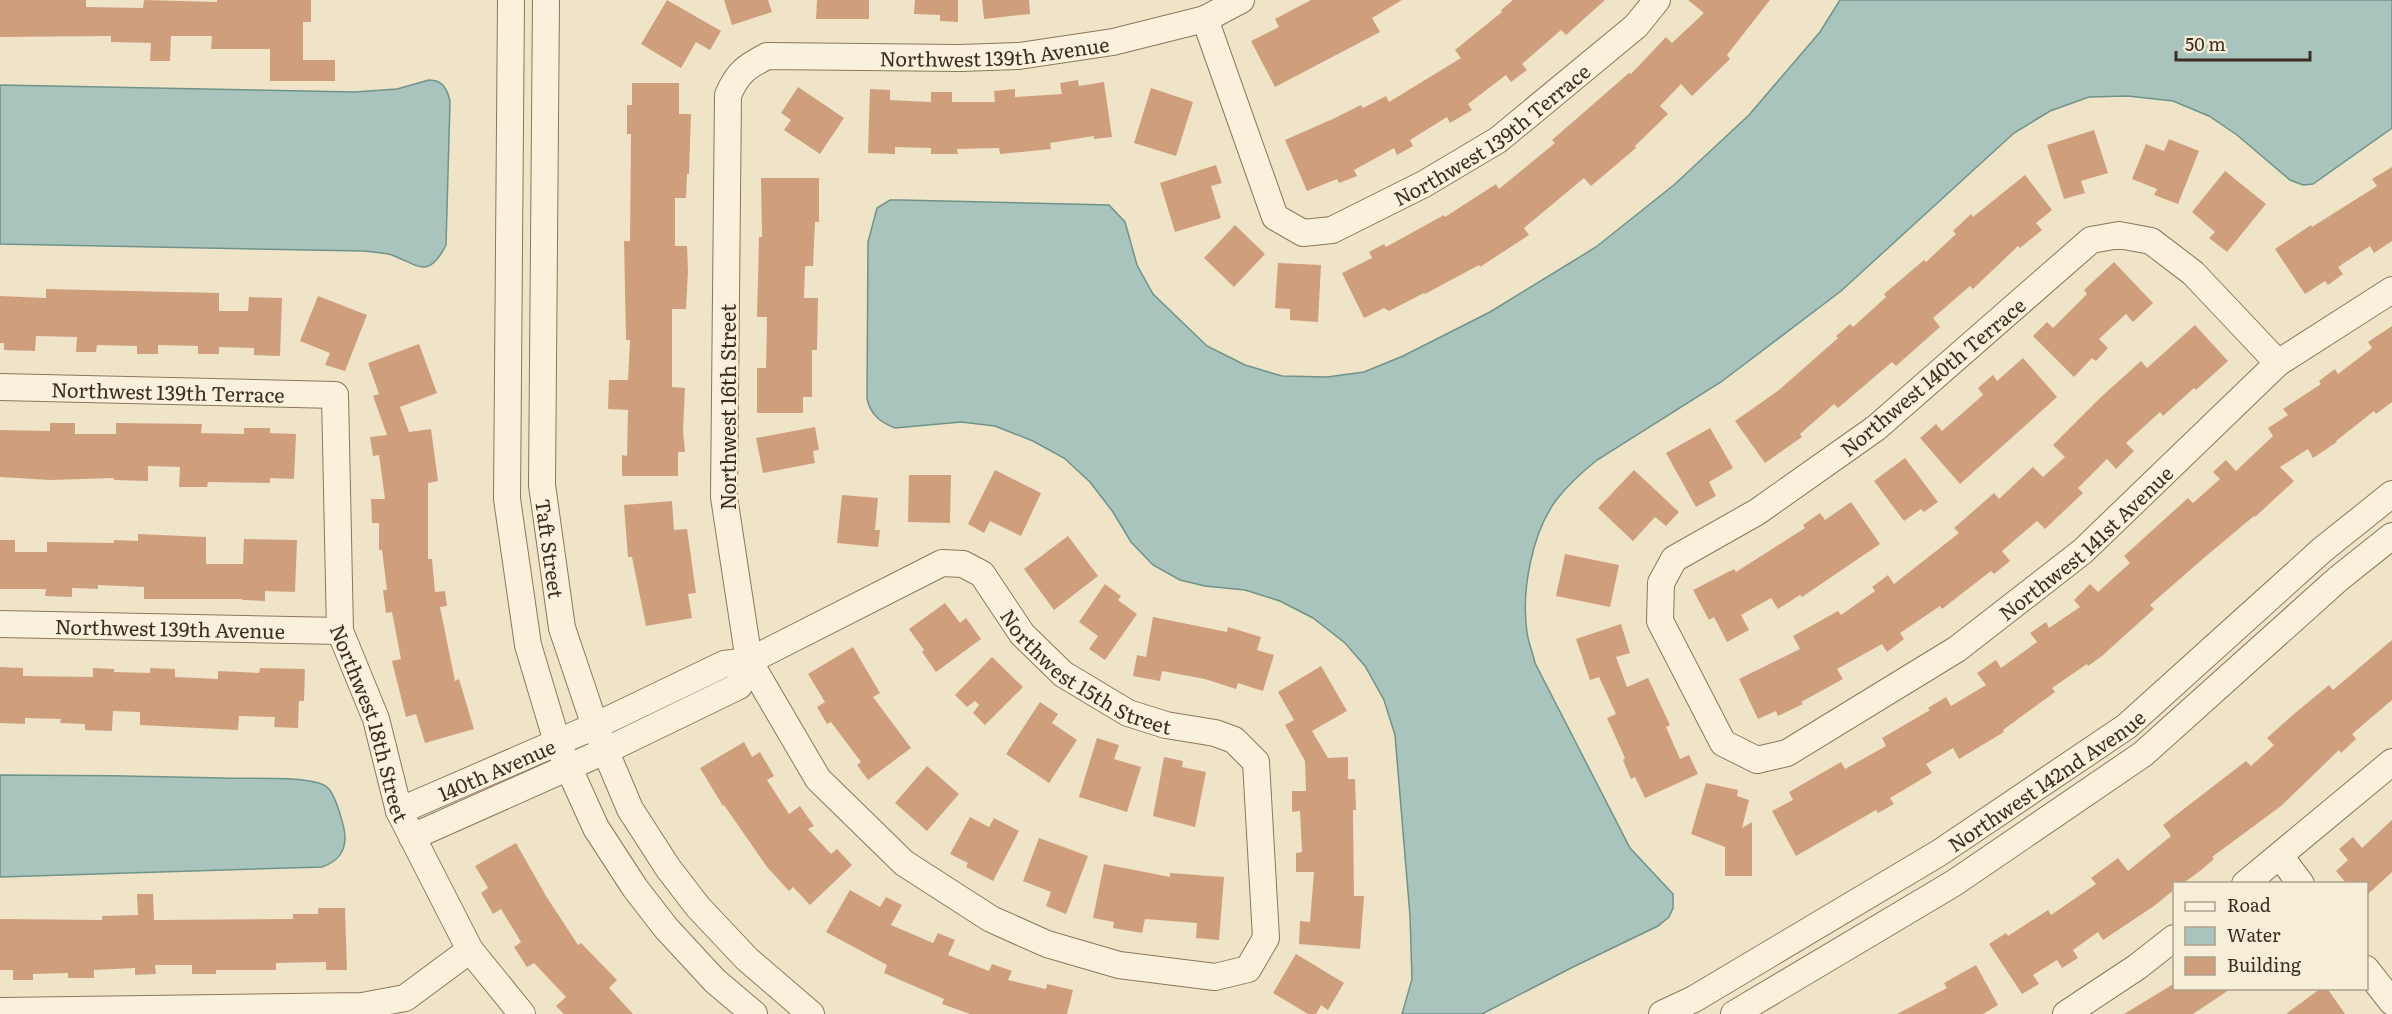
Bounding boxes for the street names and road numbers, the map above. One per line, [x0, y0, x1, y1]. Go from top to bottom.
street label: Northwest 139th Avenue [880, 28, 1111, 73]
street label: Northwest 139th Terrace [1388, 56, 1596, 212]
street label: Northwest 140th Terrace [1833, 289, 2031, 463]
street label: Northwest 16th Street [712, 304, 742, 510]
street label: Northwest 139th Terrace [51, 373, 285, 409]
street label: Northwest 141st Avenue [1992, 458, 2179, 627]
street label: Taft Street [529, 497, 573, 600]
street label: Northwest 15th Street [994, 602, 1173, 741]
street label: Northwest 139th Avenue [55, 610, 285, 645]
street label: Northwest 18th Street [324, 619, 417, 827]
street label: Northwest 142nd Avenue [1941, 702, 2151, 858]
street label: 140th Avenue [433, 730, 560, 808]

